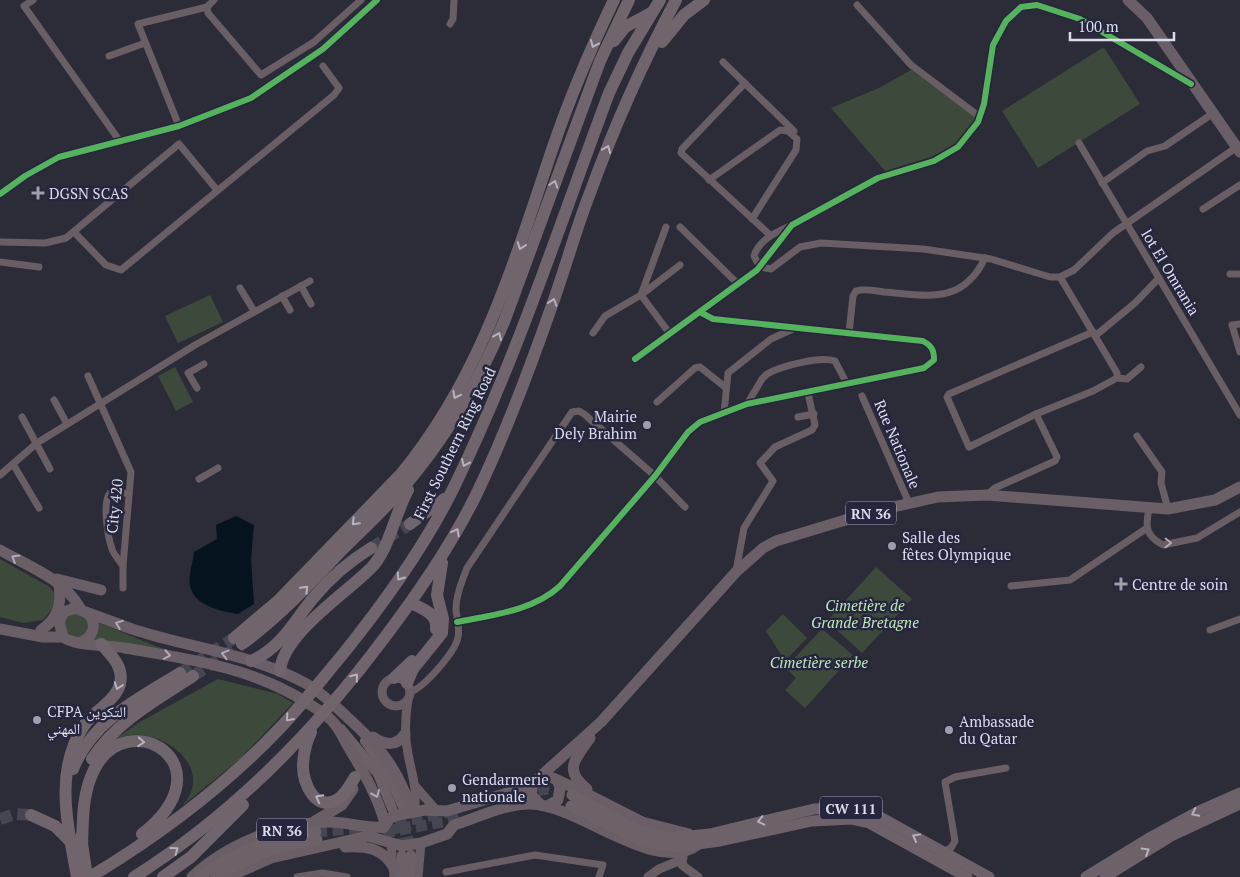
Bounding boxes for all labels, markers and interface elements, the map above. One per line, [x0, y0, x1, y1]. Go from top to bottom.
scale bar [1070, 10, 1174, 42]
text: 100 m [1078, 16, 1119, 36]
one-way arrow [589, 39, 600, 48]
one-way arrow [601, 145, 612, 154]
one-way arrow [548, 180, 558, 189]
place label: DGSN SCAS [49, 183, 128, 203]
marker: DGSN SCAS [31, 186, 45, 200]
street label: lot El Omrania [1137, 225, 1205, 319]
one-way arrow [517, 241, 527, 250]
one-way arrow [547, 298, 557, 307]
one-way arrow [491, 332, 502, 341]
street label: First Southern Ring Road [408, 363, 500, 523]
one-way arrow [452, 390, 462, 399]
street label: Rue Nationale [870, 396, 926, 492]
place label: Mairie Dely Brahim [554, 406, 637, 443]
marker: Mairie Dely Brahim [641, 419, 653, 431]
one-way arrow [460, 458, 471, 467]
street label: City 420 [101, 478, 127, 534]
road number: RN 36 [846, 502, 896, 524]
one-way arrow [352, 516, 361, 525]
place label: Salle des fêtes Olympique [902, 527, 1011, 564]
one-way arrow [450, 528, 460, 537]
one-way arrow [1164, 538, 1172, 549]
marker: Salle des fêtes Olympique [886, 540, 898, 552]
one-way arrow [11, 555, 20, 565]
one-way arrow [397, 571, 406, 581]
place label: Centre de soin [1132, 574, 1228, 594]
marker: Centre de soin [1114, 577, 1128, 591]
one-way arrow [299, 586, 308, 595]
park label: Cimetière de Grande Bretagne [811, 595, 919, 632]
one-way arrow [115, 620, 124, 630]
one-way arrow [221, 649, 230, 660]
one-way arrow [162, 650, 171, 660]
park label: Cimetière serbe [770, 652, 868, 672]
one-way arrow [349, 674, 358, 683]
one-way arrow [114, 681, 124, 690]
place label: CFPA التكوين المهني [47, 701, 126, 741]
place label: Ambassade du Qatar [959, 711, 1034, 748]
one-way arrow [285, 713, 294, 722]
marker: CFPA التكوين المهني [31, 714, 43, 726]
marker: Ambassade du Qatar [943, 724, 955, 736]
one-way arrow [138, 737, 146, 748]
place label: Gendarmerie nationale [462, 769, 549, 806]
marker: Gendarmerie nationale [446, 782, 458, 794]
one-way arrow [369, 789, 380, 798]
one-way arrow [315, 794, 324, 804]
road number: CW 111 [820, 796, 882, 820]
one-way arrow [1192, 807, 1201, 817]
one-way arrow [757, 815, 766, 826]
road number: RN 36 [257, 818, 307, 842]
one-way arrow [912, 833, 921, 843]
one-way arrow [169, 847, 178, 855]
one-way arrow [1141, 848, 1150, 858]

